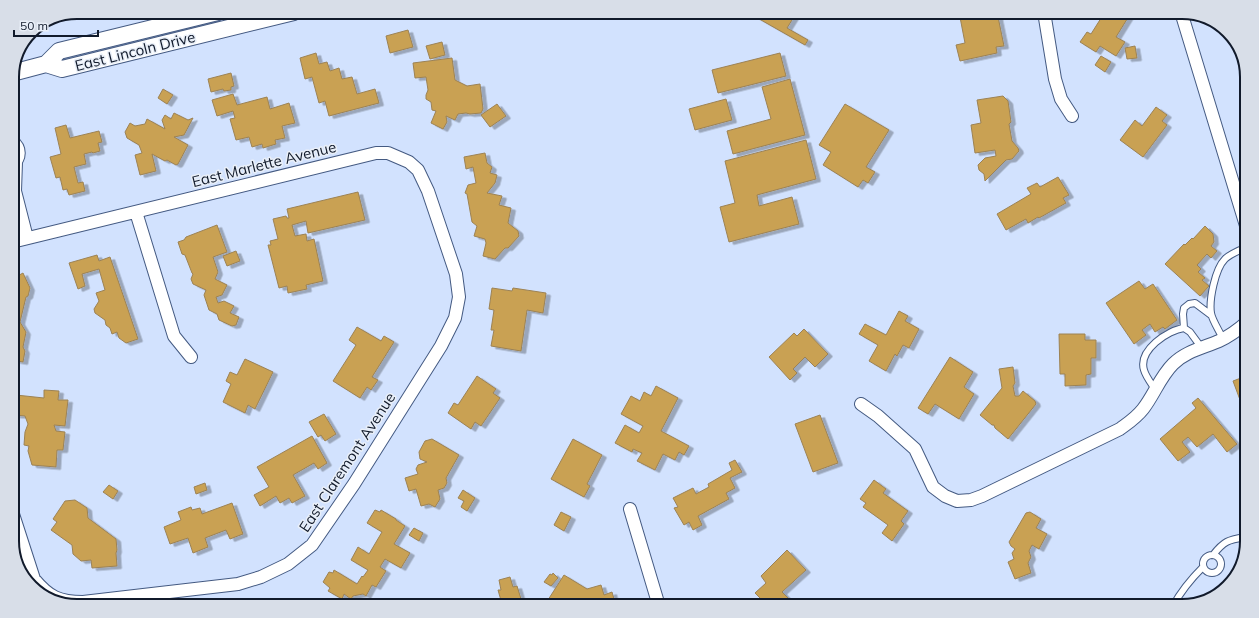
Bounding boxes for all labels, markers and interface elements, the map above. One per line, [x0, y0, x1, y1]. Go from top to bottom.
scale bar [14, 12, 98, 38]
text: 50 m [20, 18, 48, 33]
street label: East Lincoln Drive [73, 27, 197, 75]
street label: East Marlette Avenue [190, 137, 338, 191]
street label: East Claremont Avenue [295, 389, 399, 535]

